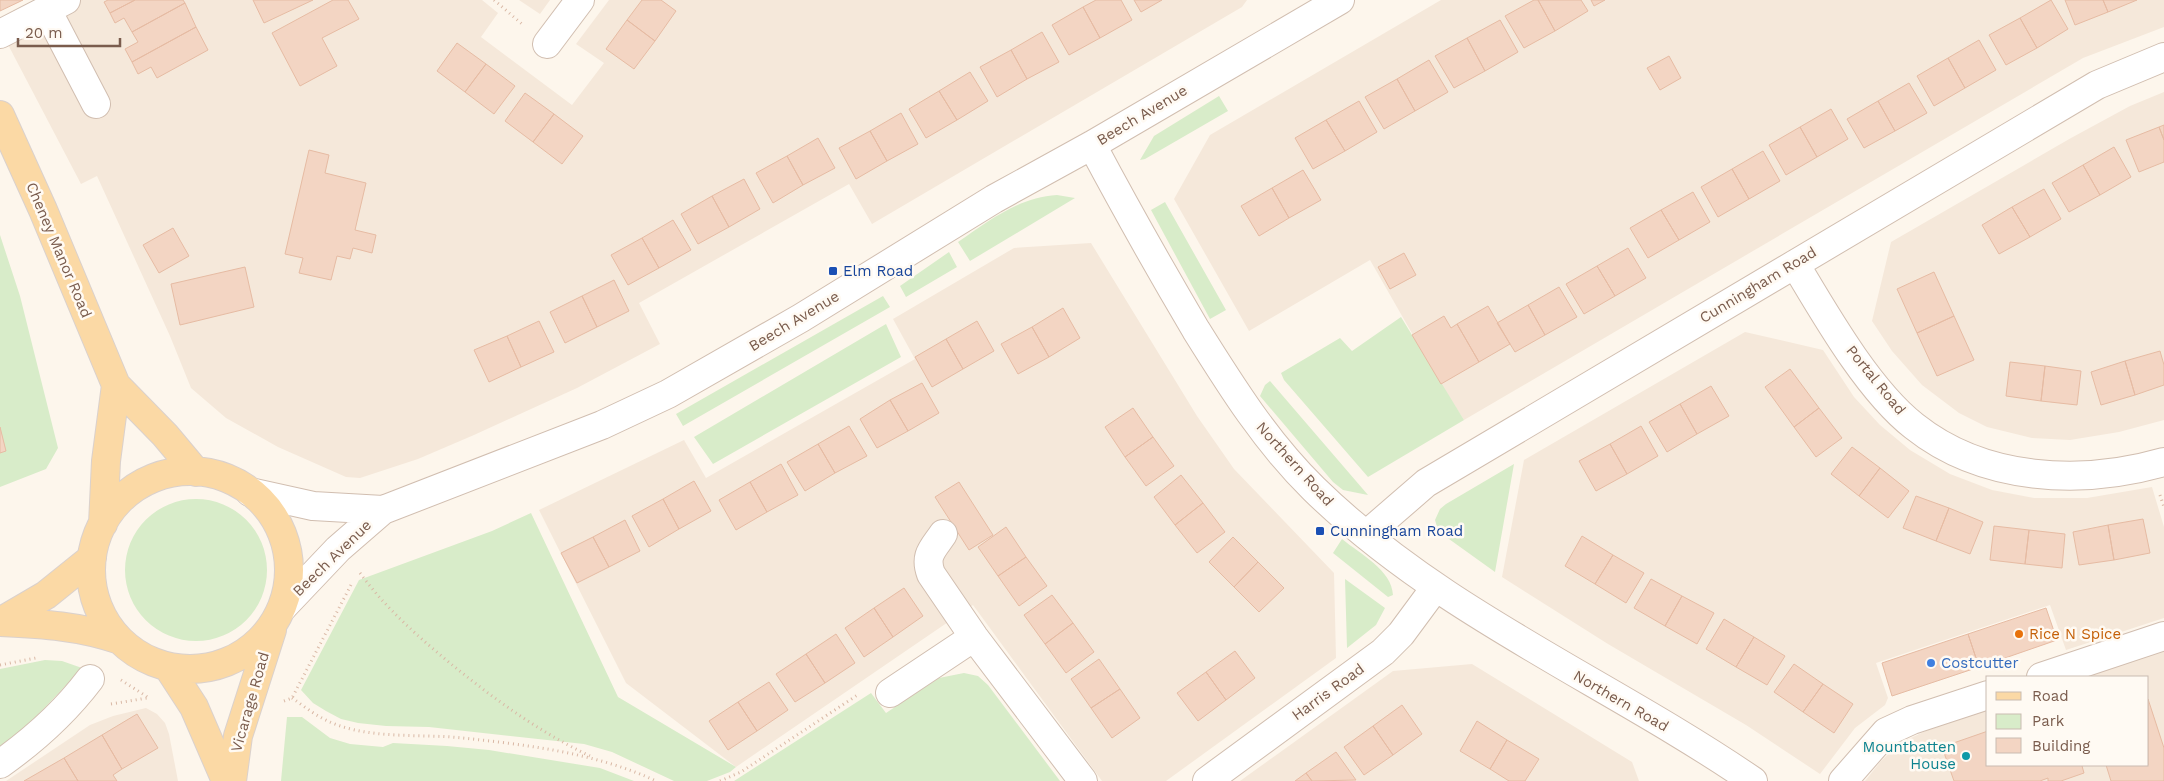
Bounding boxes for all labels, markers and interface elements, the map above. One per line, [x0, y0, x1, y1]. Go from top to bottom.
scale bar [18, 15, 120, 47]
text: 20 m [25, 24, 63, 42]
street label: Beech Avenue [1093, 81, 1191, 149]
street label: Cheney Manor Road [22, 180, 96, 320]
street label: Cunningham Road [1696, 243, 1820, 327]
place label: Elm Road [843, 262, 913, 280]
marker: Elm Road [827, 265, 839, 277]
street label: Beech Avenue [745, 287, 843, 355]
street label: Portal Road [1842, 342, 1910, 418]
street label: Northern Road [1253, 418, 1337, 510]
street label: Beech Avenue [289, 516, 375, 600]
place label: Cunningham Road [1330, 522, 1463, 540]
marker: Cunningham Road [1314, 525, 1326, 537]
place label: Rice N Spice [2029, 625, 2121, 643]
marker: Rice N Spice [2013, 628, 2025, 640]
street label: Vicarage Road [227, 650, 273, 754]
place label: Costcutter [1941, 654, 2019, 672]
marker: Costcutter [1925, 657, 1937, 669]
street label: Harris Road [1288, 660, 1368, 724]
street label: Northern Road [1570, 666, 1672, 736]
legend [1986, 676, 2149, 766]
text: Road [2032, 687, 2069, 705]
text: Park [2032, 712, 2065, 730]
text: Building [2032, 737, 2090, 755]
place label: Mountbatten House [1862, 738, 1956, 773]
marker: Mountbatten House [1960, 750, 1972, 762]

